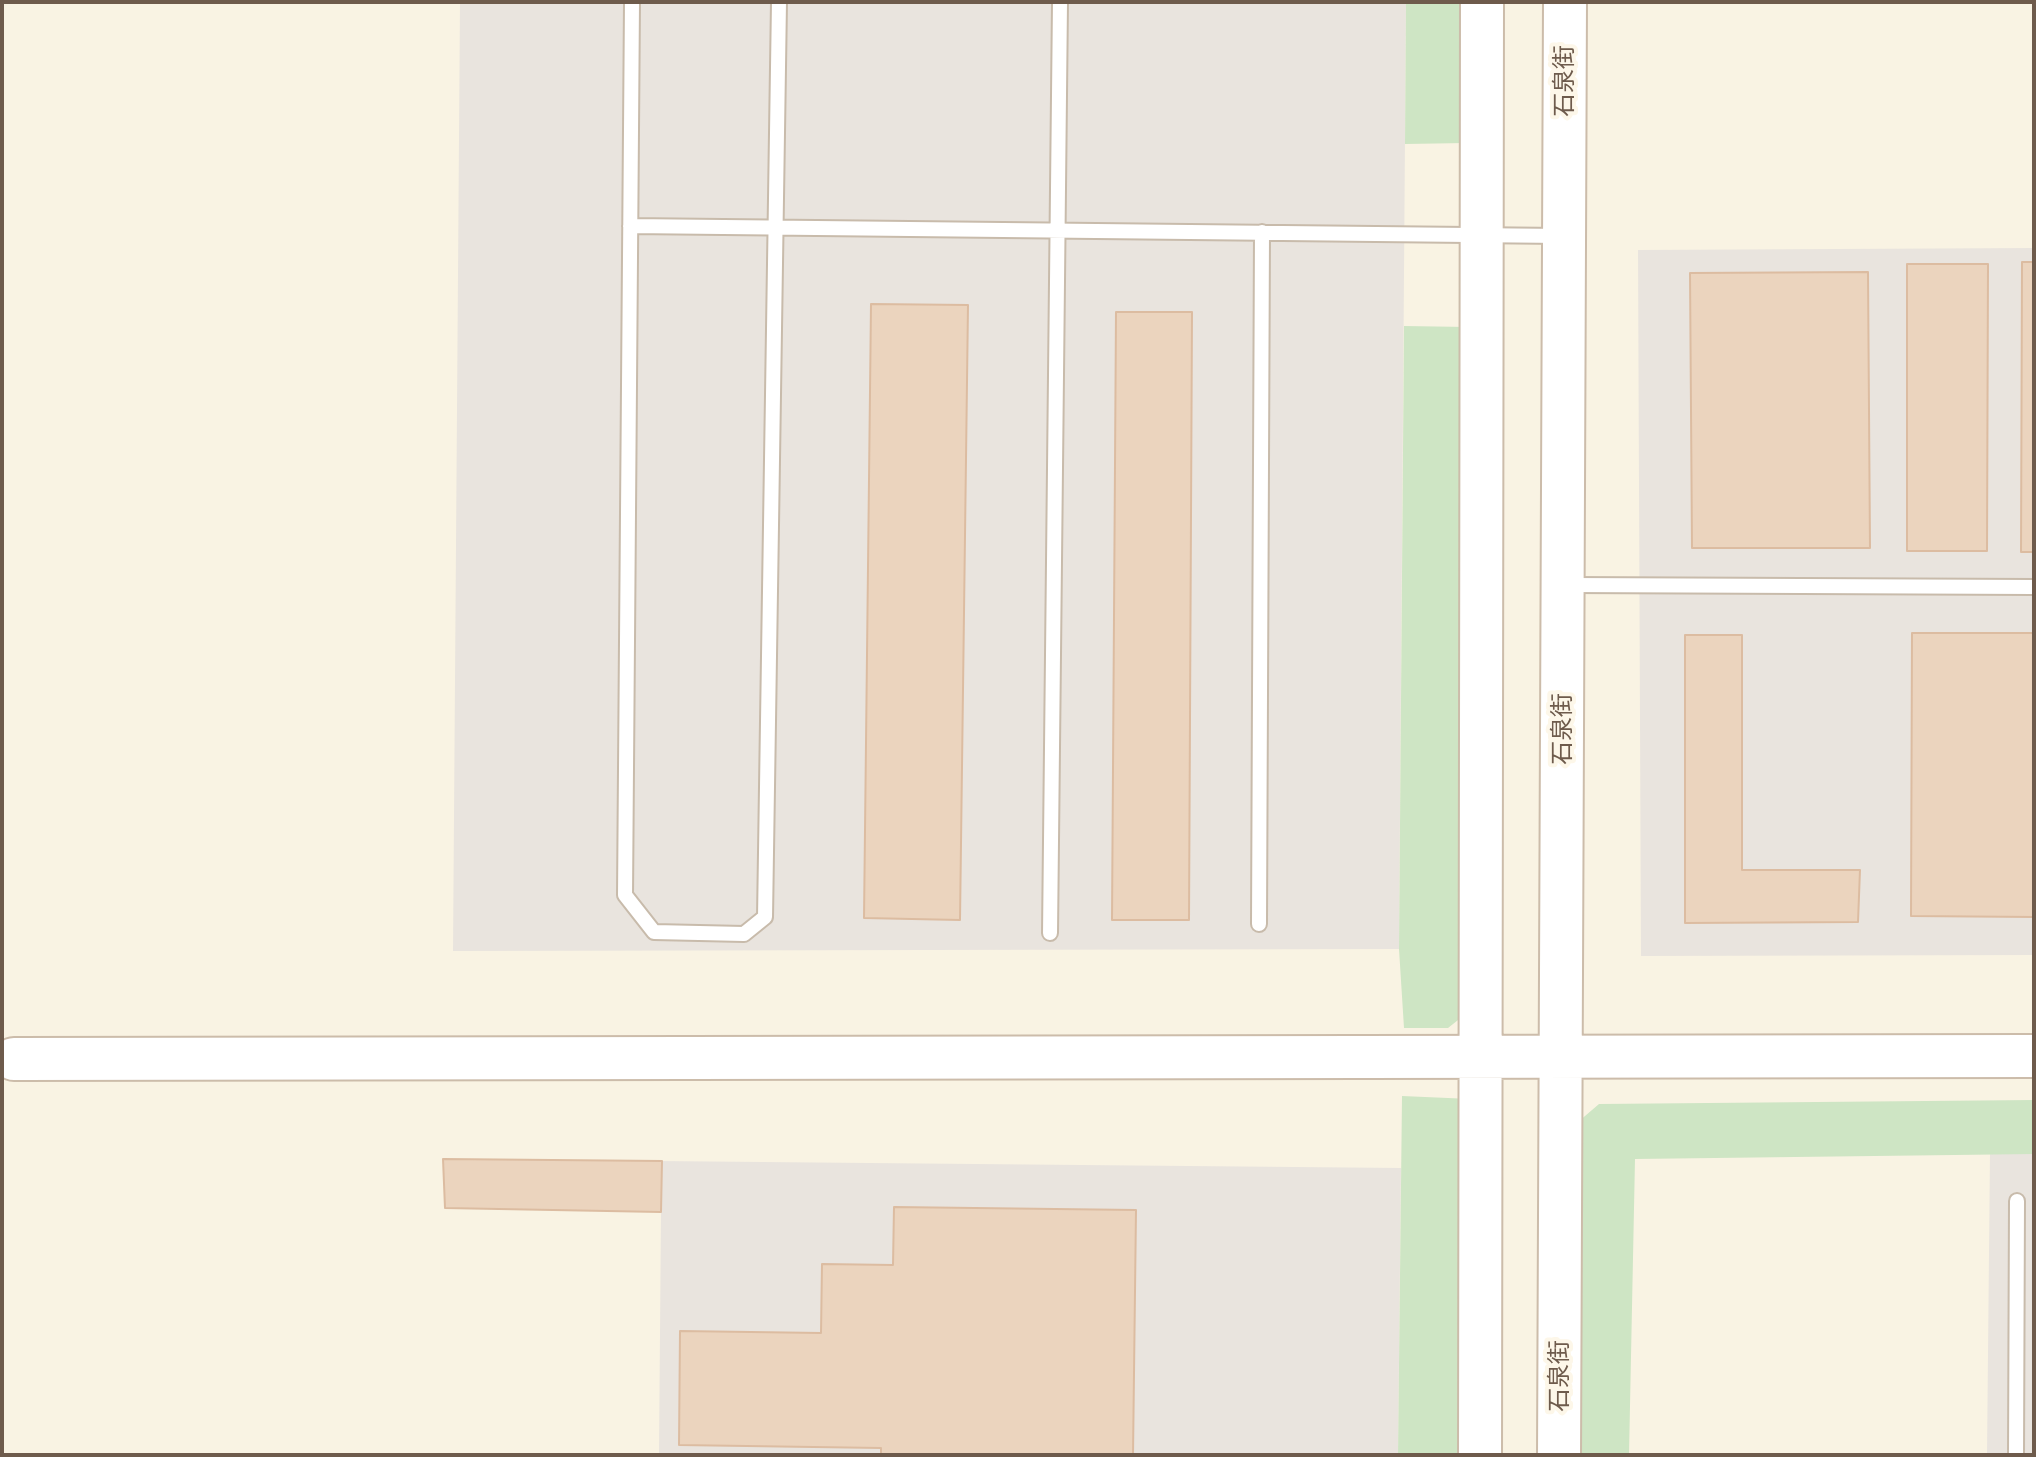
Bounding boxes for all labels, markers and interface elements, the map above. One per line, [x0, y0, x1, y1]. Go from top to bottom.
street label: 石泉街 [1551, 45, 1579, 117]
street label: 石泉街 [1549, 693, 1577, 765]
street label: 石泉街 [1546, 1340, 1574, 1412]

